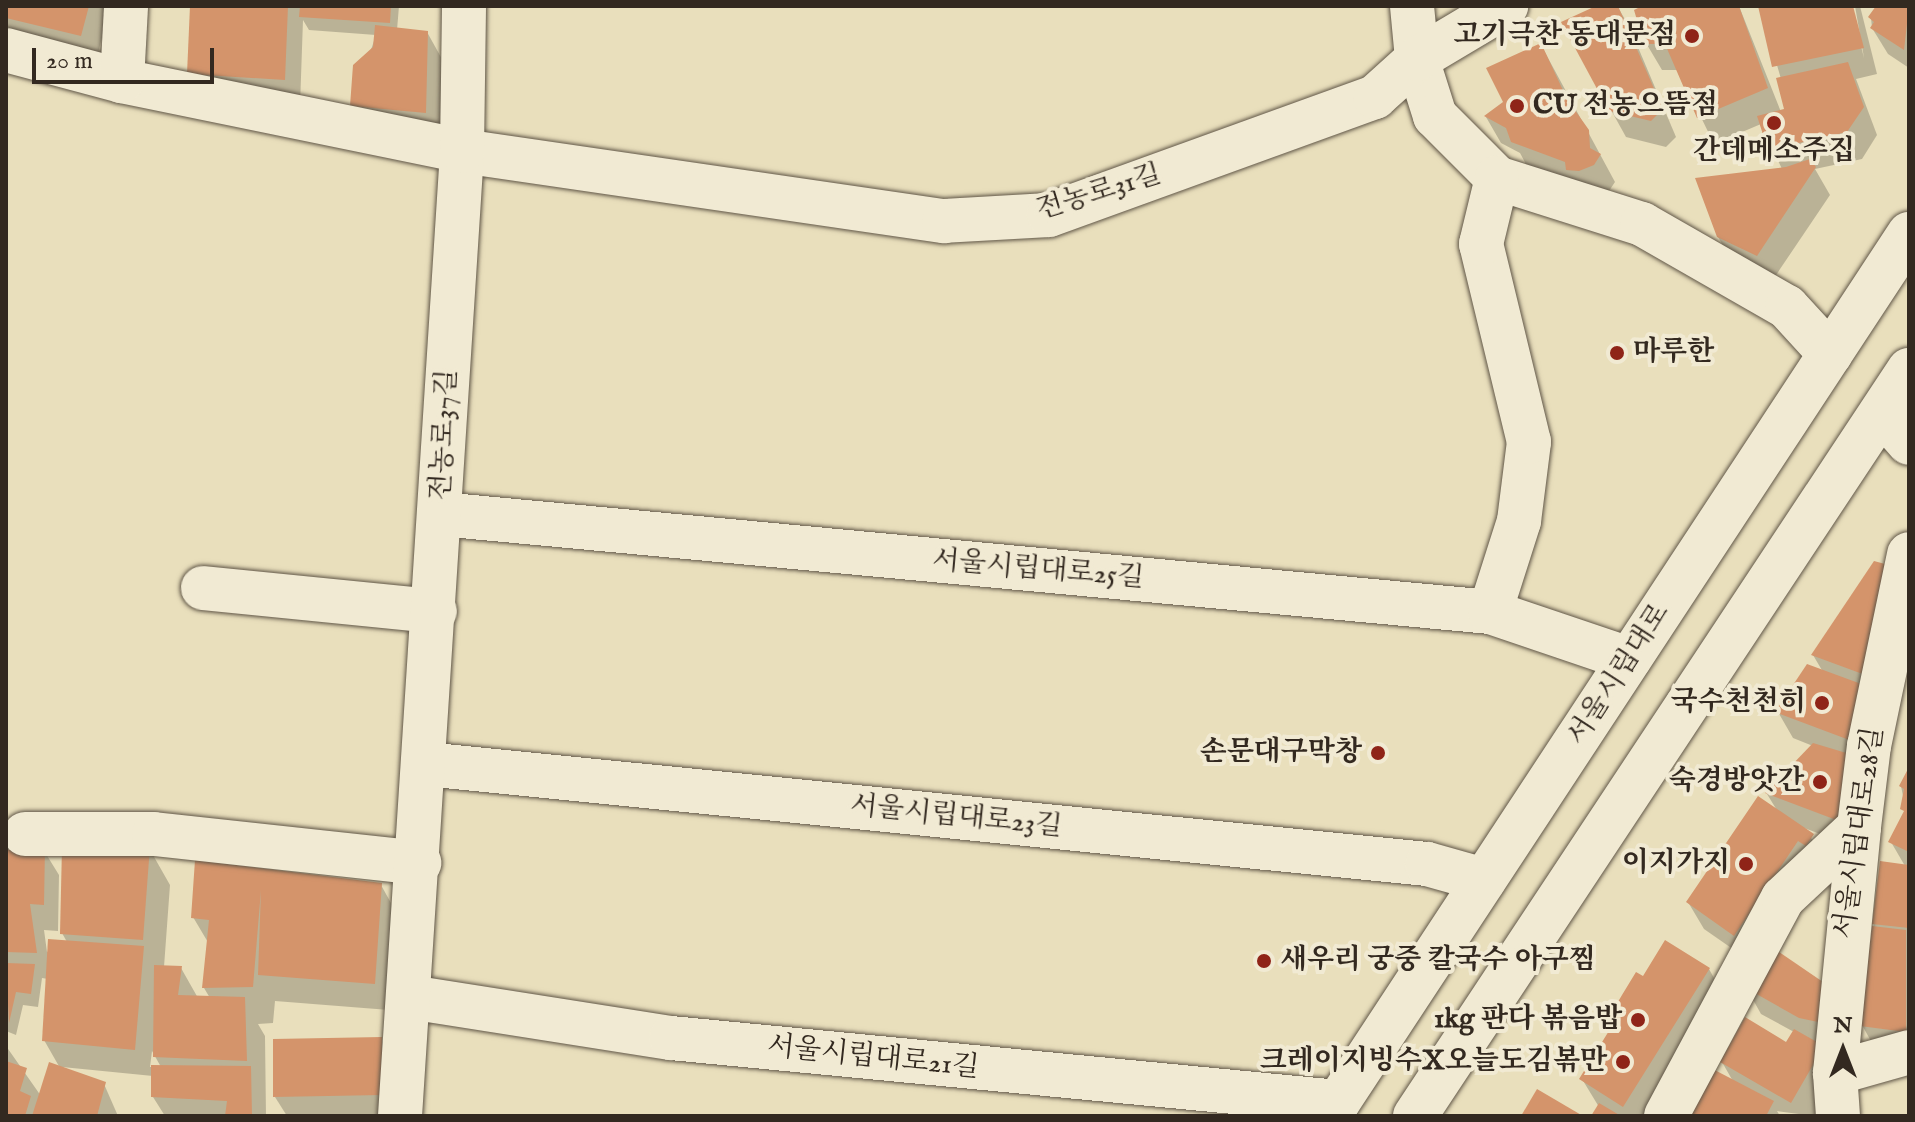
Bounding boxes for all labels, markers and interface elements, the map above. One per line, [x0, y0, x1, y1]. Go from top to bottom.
place label: 고기극찬 동대문점 [1454, 19, 1676, 53]
marker: 고기극찬 동대문점 [1683, 27, 1701, 45]
scale bar [36, 32, 218, 82]
text: 20 m [46, 46, 93, 77]
place label: CU 전농으뜸점 [1533, 89, 1718, 123]
marker: CU 전농으뜸점 [1508, 97, 1526, 115]
marker: 간데메소주집 [1765, 114, 1783, 132]
place label: 간데메소주집 [1693, 135, 1855, 169]
street label: 전농로31길 [1032, 158, 1166, 228]
place label: 마루한 [1633, 336, 1714, 370]
marker: 마루한 [1608, 344, 1626, 362]
street label: 전농로37길 [425, 368, 465, 502]
street label: 서울시립대로25길 [931, 544, 1145, 596]
street label: 서울시립대로 [1561, 598, 1677, 752]
place label: 국수천천히 [1671, 686, 1806, 720]
marker: 국수천천히 [1813, 694, 1831, 712]
street label: 서울시립대로28길 [1829, 725, 1891, 941]
place label: 손문대구막창 [1200, 736, 1362, 770]
marker: 손문대구막창 [1369, 744, 1387, 762]
place label: 숙경방앗간 [1669, 765, 1804, 799]
marker: 숙경방앗간 [1811, 773, 1829, 791]
street label: 서울시립대로23길 [848, 789, 1064, 845]
place label: 이지가지 [1622, 847, 1730, 881]
marker: 이지가지 [1737, 855, 1755, 873]
place label: 새우리 궁중 칼국수 아구찜 [1280, 944, 1596, 978]
marker: 새우리 궁중 칼국수 아구찜 [1255, 952, 1273, 970]
place label: 1kg 판다 볶음밥 [1434, 1003, 1622, 1037]
north arrow [1803, 1010, 1883, 1090]
marker: 1kg 판다 볶음밥 [1629, 1011, 1647, 1029]
text: N [1833, 1012, 1853, 1040]
street label: 서울시립대로21길 [765, 1030, 981, 1086]
place label: 크레이지빙수X오늘도김볶만 [1260, 1045, 1607, 1079]
marker: 크레이지빙수X오늘도김볶만 [1614, 1053, 1632, 1071]

